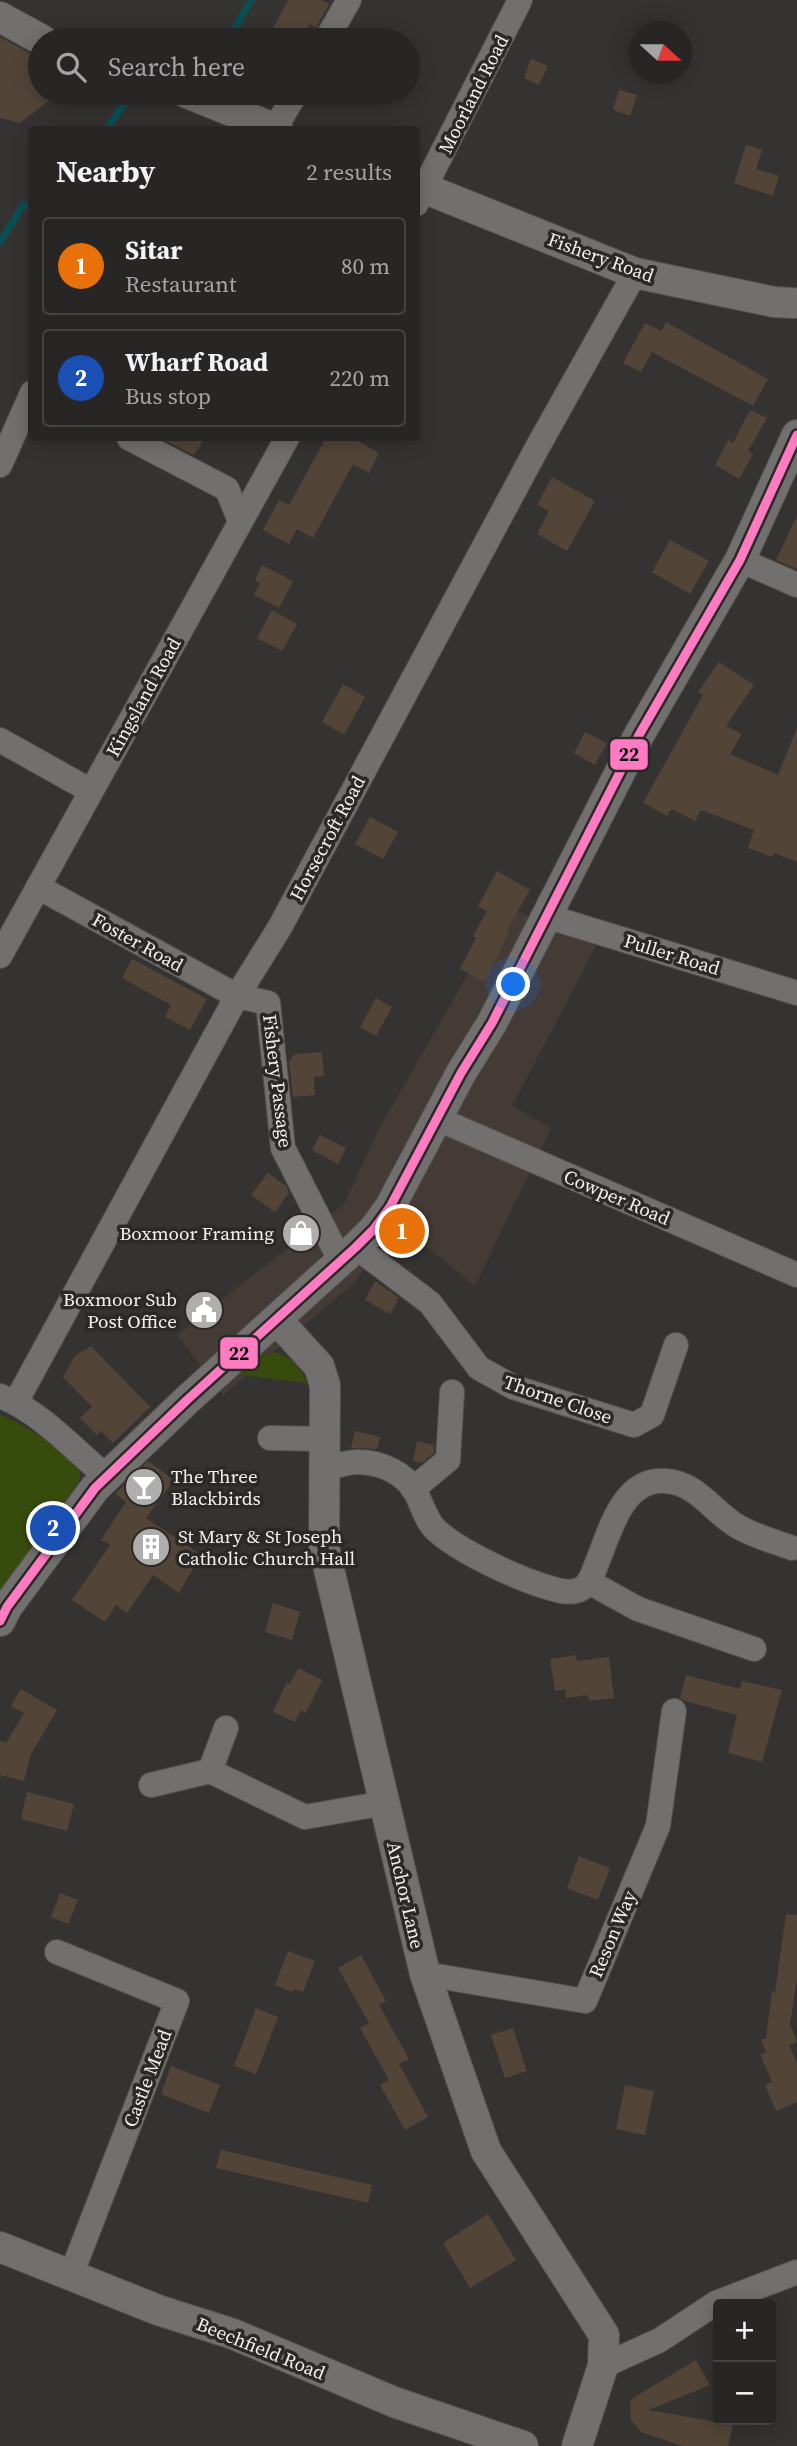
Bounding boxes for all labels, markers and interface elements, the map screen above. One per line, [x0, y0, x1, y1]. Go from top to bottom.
north arrow [629, 21, 692, 84]
search box [28, 28, 420, 105]
street label: Moorland Road [432, 30, 514, 158]
icon: search [52, 48, 90, 86]
text: Search here [108, 49, 245, 85]
text: Nearby [56, 151, 155, 192]
text: 2 results [306, 156, 392, 188]
street label: Fishery Road [544, 226, 658, 288]
text: Sitar [125, 232, 182, 268]
text: 1 [75, 250, 87, 282]
text: 80 m [341, 250, 390, 282]
text: Restaurant [125, 268, 236, 300]
text: Wharf Road [125, 344, 268, 380]
text: 2 [75, 362, 87, 394]
text: 220 m [329, 362, 390, 394]
text: Bus stop [125, 380, 211, 412]
street label: Kingsland Road [99, 633, 187, 761]
line badge: 22 [609, 738, 649, 771]
text: 22 [619, 741, 639, 767]
street label: Horsecroft Road [283, 771, 371, 905]
street label: Foster Road [88, 906, 188, 978]
street label: Puller Road [621, 927, 723, 981]
your location [496, 967, 530, 1001]
street label: Fishery Passage [257, 1013, 299, 1149]
street label: Cowper Road [560, 1163, 674, 1231]
pin: 1 [379, 1205, 425, 1257]
shop icon: Boxmoor Framing [280, 1212, 322, 1254]
place label: Boxmoor Framing [119, 1220, 274, 1246]
place label: Boxmoor Sub Post Office [63, 1286, 177, 1334]
public building icon: Boxmoor Sub Post Office [183, 1289, 225, 1331]
line badge: 22 [219, 1336, 259, 1370]
text: 22 [229, 1340, 249, 1366]
street label: Thorne Close [500, 1368, 616, 1430]
place label: The Three Blackbirds [171, 1463, 261, 1511]
bar icon: The Three Blackbirds [123, 1466, 165, 1508]
pin: 2 [30, 1502, 76, 1554]
place label: St Mary & St Joseph Catholic Church Hall [178, 1523, 356, 1571]
building icon: St Mary & St Joseph Catholic Church Hall [130, 1526, 172, 1568]
street label: Anchor Lane [381, 1839, 431, 1951]
street label: Reson Way [582, 1886, 642, 1981]
street label: Castle Mead [116, 2025, 178, 2131]
map controls [713, 2299, 776, 2425]
button: + [713, 2299, 776, 2362]
street label: Beechfield Road [193, 2310, 329, 2386]
button: − [713, 2362, 776, 2425]

